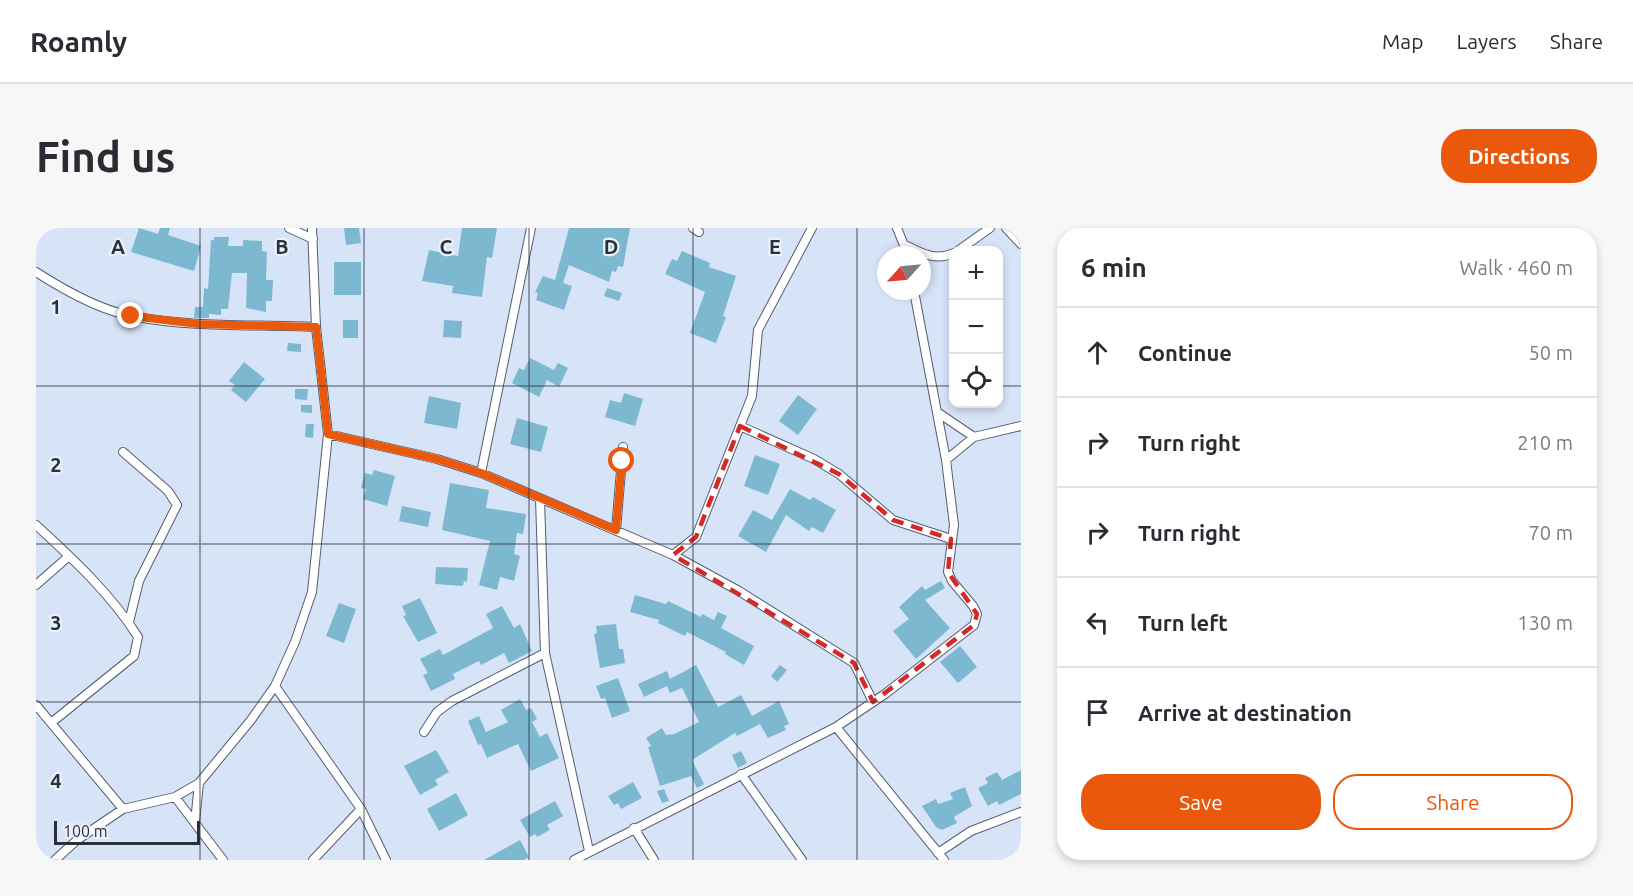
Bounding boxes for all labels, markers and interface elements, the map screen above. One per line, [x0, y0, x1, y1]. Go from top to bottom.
text: Roamly [30, 26, 127, 57]
text: Map [1382, 29, 1423, 53]
text: Layers [1456, 29, 1517, 53]
text: Share [1550, 29, 1603, 53]
button: Directions [1441, 129, 1597, 183]
text: Find us [36, 133, 175, 180]
text: A [111, 235, 125, 258]
text: B [275, 235, 289, 258]
text: C [440, 235, 453, 258]
text: D [604, 235, 618, 258]
text: E [769, 235, 781, 258]
north arrow [877, 246, 931, 300]
map controls [949, 246, 1003, 408]
button: + [949, 246, 1003, 300]
text: 6 min [1081, 253, 1147, 282]
text: Walk · 460 m [1460, 256, 1573, 279]
text: 1 [50, 295, 62, 318]
button: − [949, 300, 1003, 354]
route end [117, 302, 143, 328]
icon: ahead [1081, 336, 1114, 369]
text: Continue [1138, 340, 1232, 365]
text: 50 m [1529, 341, 1573, 364]
button: locate [949, 354, 1003, 408]
icon: right [1081, 426, 1114, 459]
text: Turn right [1138, 430, 1240, 455]
text: 210 m [1517, 431, 1573, 454]
route start [608, 447, 634, 473]
text: 2 [50, 453, 62, 476]
icon: right [1081, 516, 1114, 549]
text: Turn right [1138, 520, 1240, 545]
text: 70 m [1529, 521, 1573, 544]
icon: left [1081, 606, 1114, 639]
text: Turn left [1138, 610, 1228, 635]
text: 3 [50, 611, 62, 634]
text: 130 m [1517, 611, 1573, 634]
icon: arrive [1081, 696, 1114, 729]
text: Arrive at destination [1138, 700, 1352, 725]
text: 4 [50, 769, 62, 792]
button: Save [1081, 774, 1321, 830]
button: Share [1333, 774, 1573, 830]
scale bar [54, 818, 200, 846]
text: 100 m [63, 822, 108, 840]

